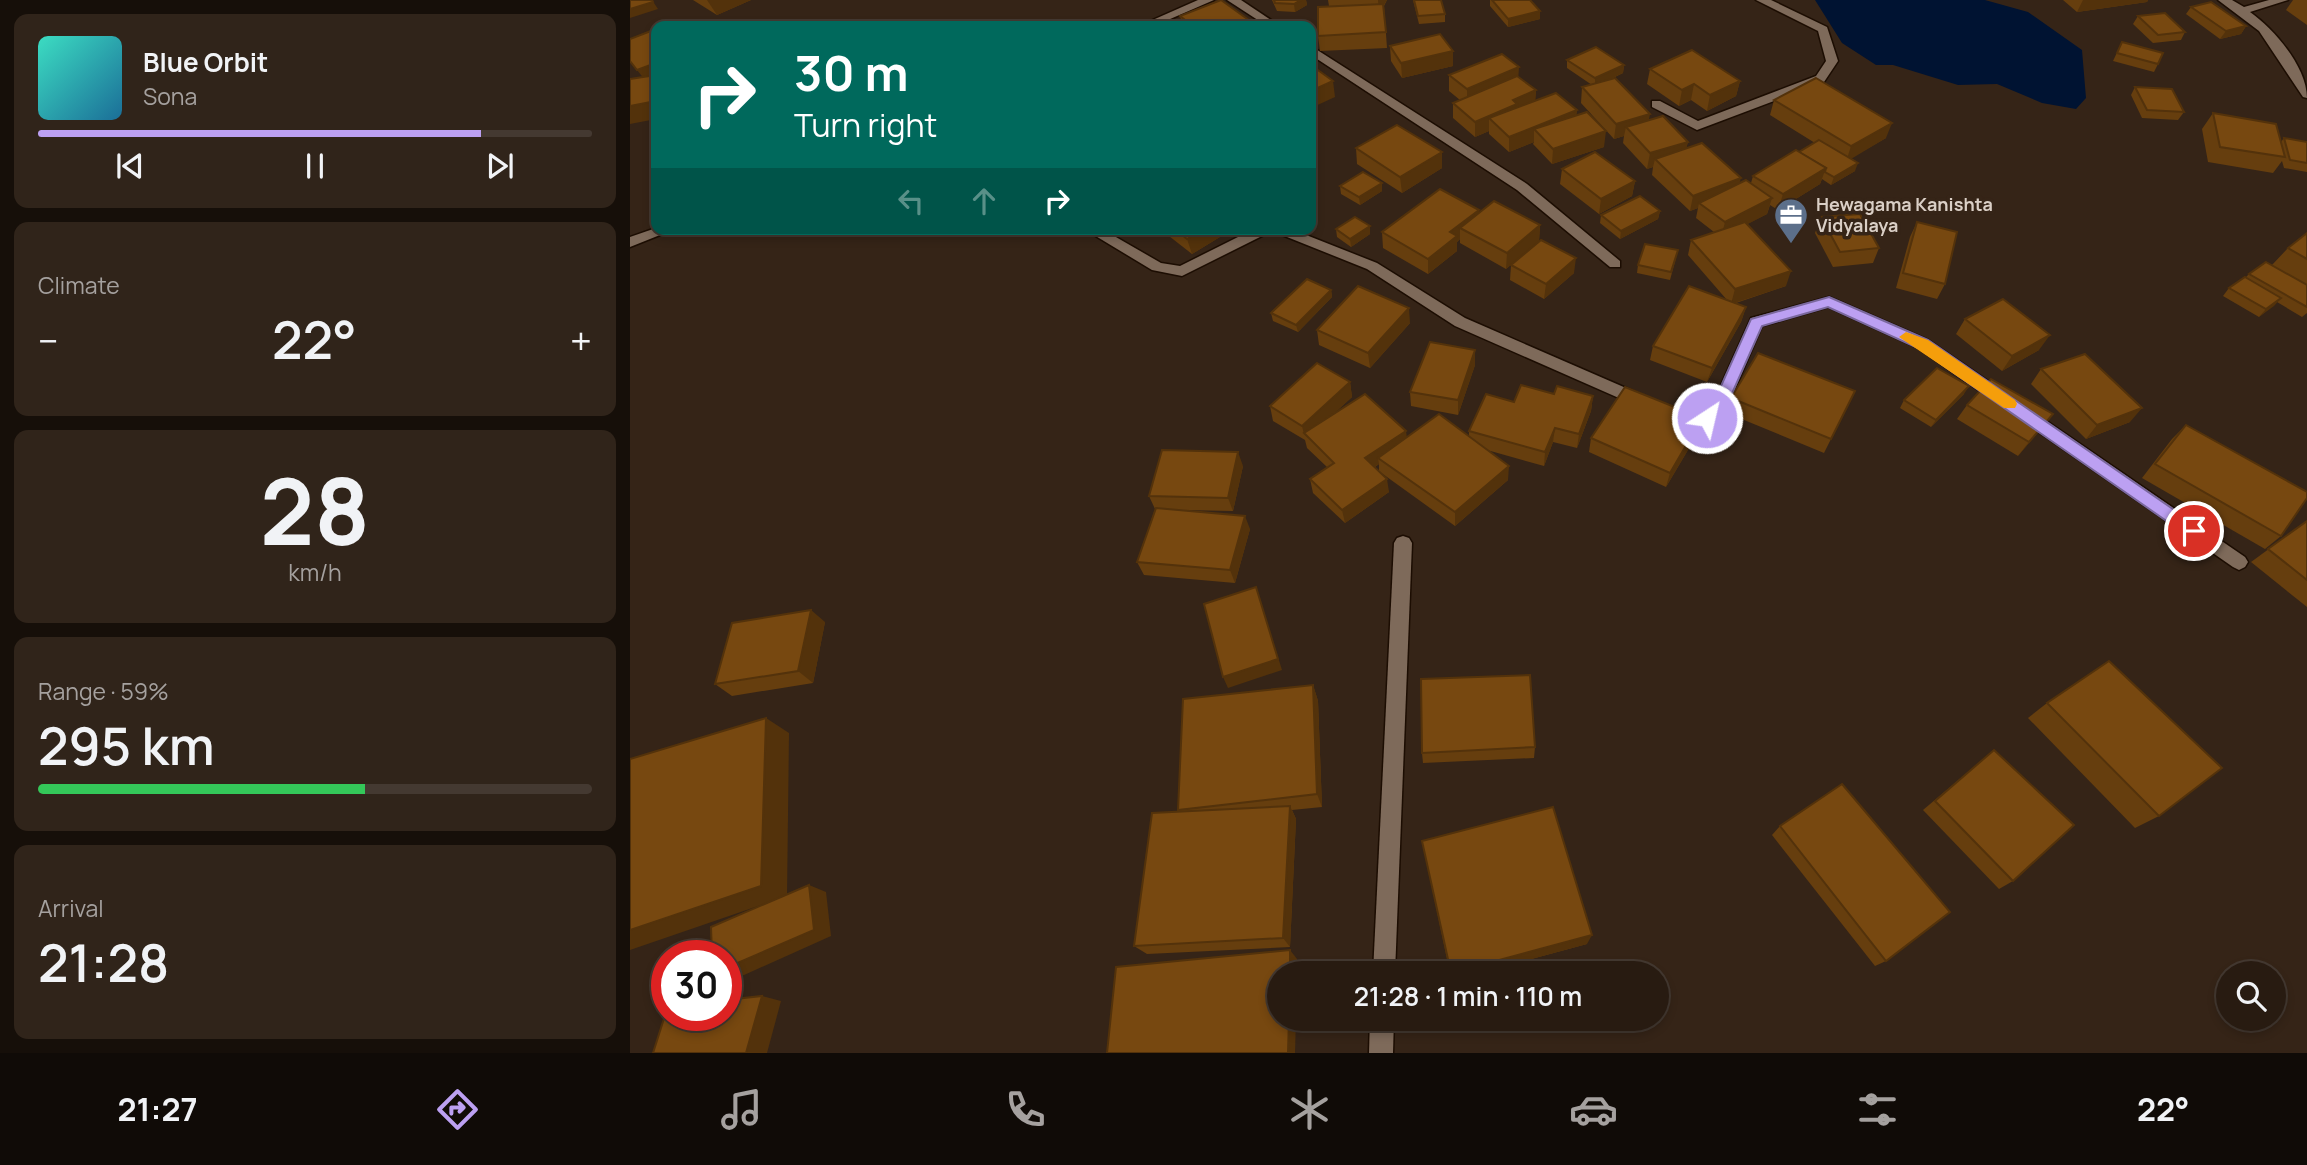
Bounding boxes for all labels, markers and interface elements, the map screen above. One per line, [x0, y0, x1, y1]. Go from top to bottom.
text: 30 m [794, 39, 909, 106]
text: Blue Orbit [143, 44, 268, 80]
icon: right [679, 49, 770, 140]
text: Sona [143, 80, 197, 112]
text: Turn right [794, 103, 937, 147]
icon: previous [111, 147, 149, 185]
icon: pause [296, 147, 334, 185]
icon: next [481, 147, 519, 185]
icon: left [892, 182, 930, 220]
icon: ahead [965, 182, 1003, 220]
icon: right [1038, 182, 1076, 220]
place label: Hewagama Kanishta Vidyalaya [1816, 192, 1993, 237]
office icon: Hewagama Kanishta Vidyalaya [1772, 196, 1810, 245]
text: Climate [38, 269, 120, 301]
text: 22° [272, 304, 357, 375]
text: − [38, 314, 59, 366]
text: + [570, 314, 592, 366]
position arrow [1670, 381, 1744, 455]
text: 28 [260, 448, 370, 572]
pin [2164, 501, 2224, 561]
icon: arrive [2175, 512, 2213, 550]
text: km/h [288, 556, 342, 588]
text: Range · 59% [38, 675, 169, 707]
text: 295 km [38, 710, 215, 781]
text: Arrival [38, 892, 104, 924]
text: 21:28 [38, 927, 169, 998]
speed limit sign: 30 [651, 940, 742, 1031]
map controls [2216, 961, 2286, 1031]
button: search [2216, 961, 2286, 1031]
text: 21:28 · 1 min · 110 m [1354, 978, 1582, 1014]
icon: directions [433, 1085, 482, 1134]
icon: music [717, 1085, 766, 1134]
icon: phone [1001, 1085, 1050, 1134]
icon: climate [1285, 1085, 1334, 1134]
icon: car [1569, 1085, 1618, 1134]
icon: filters [1853, 1085, 1902, 1134]
text: 21:27 [118, 1087, 198, 1131]
text: 22° [2137, 1087, 2189, 1131]

